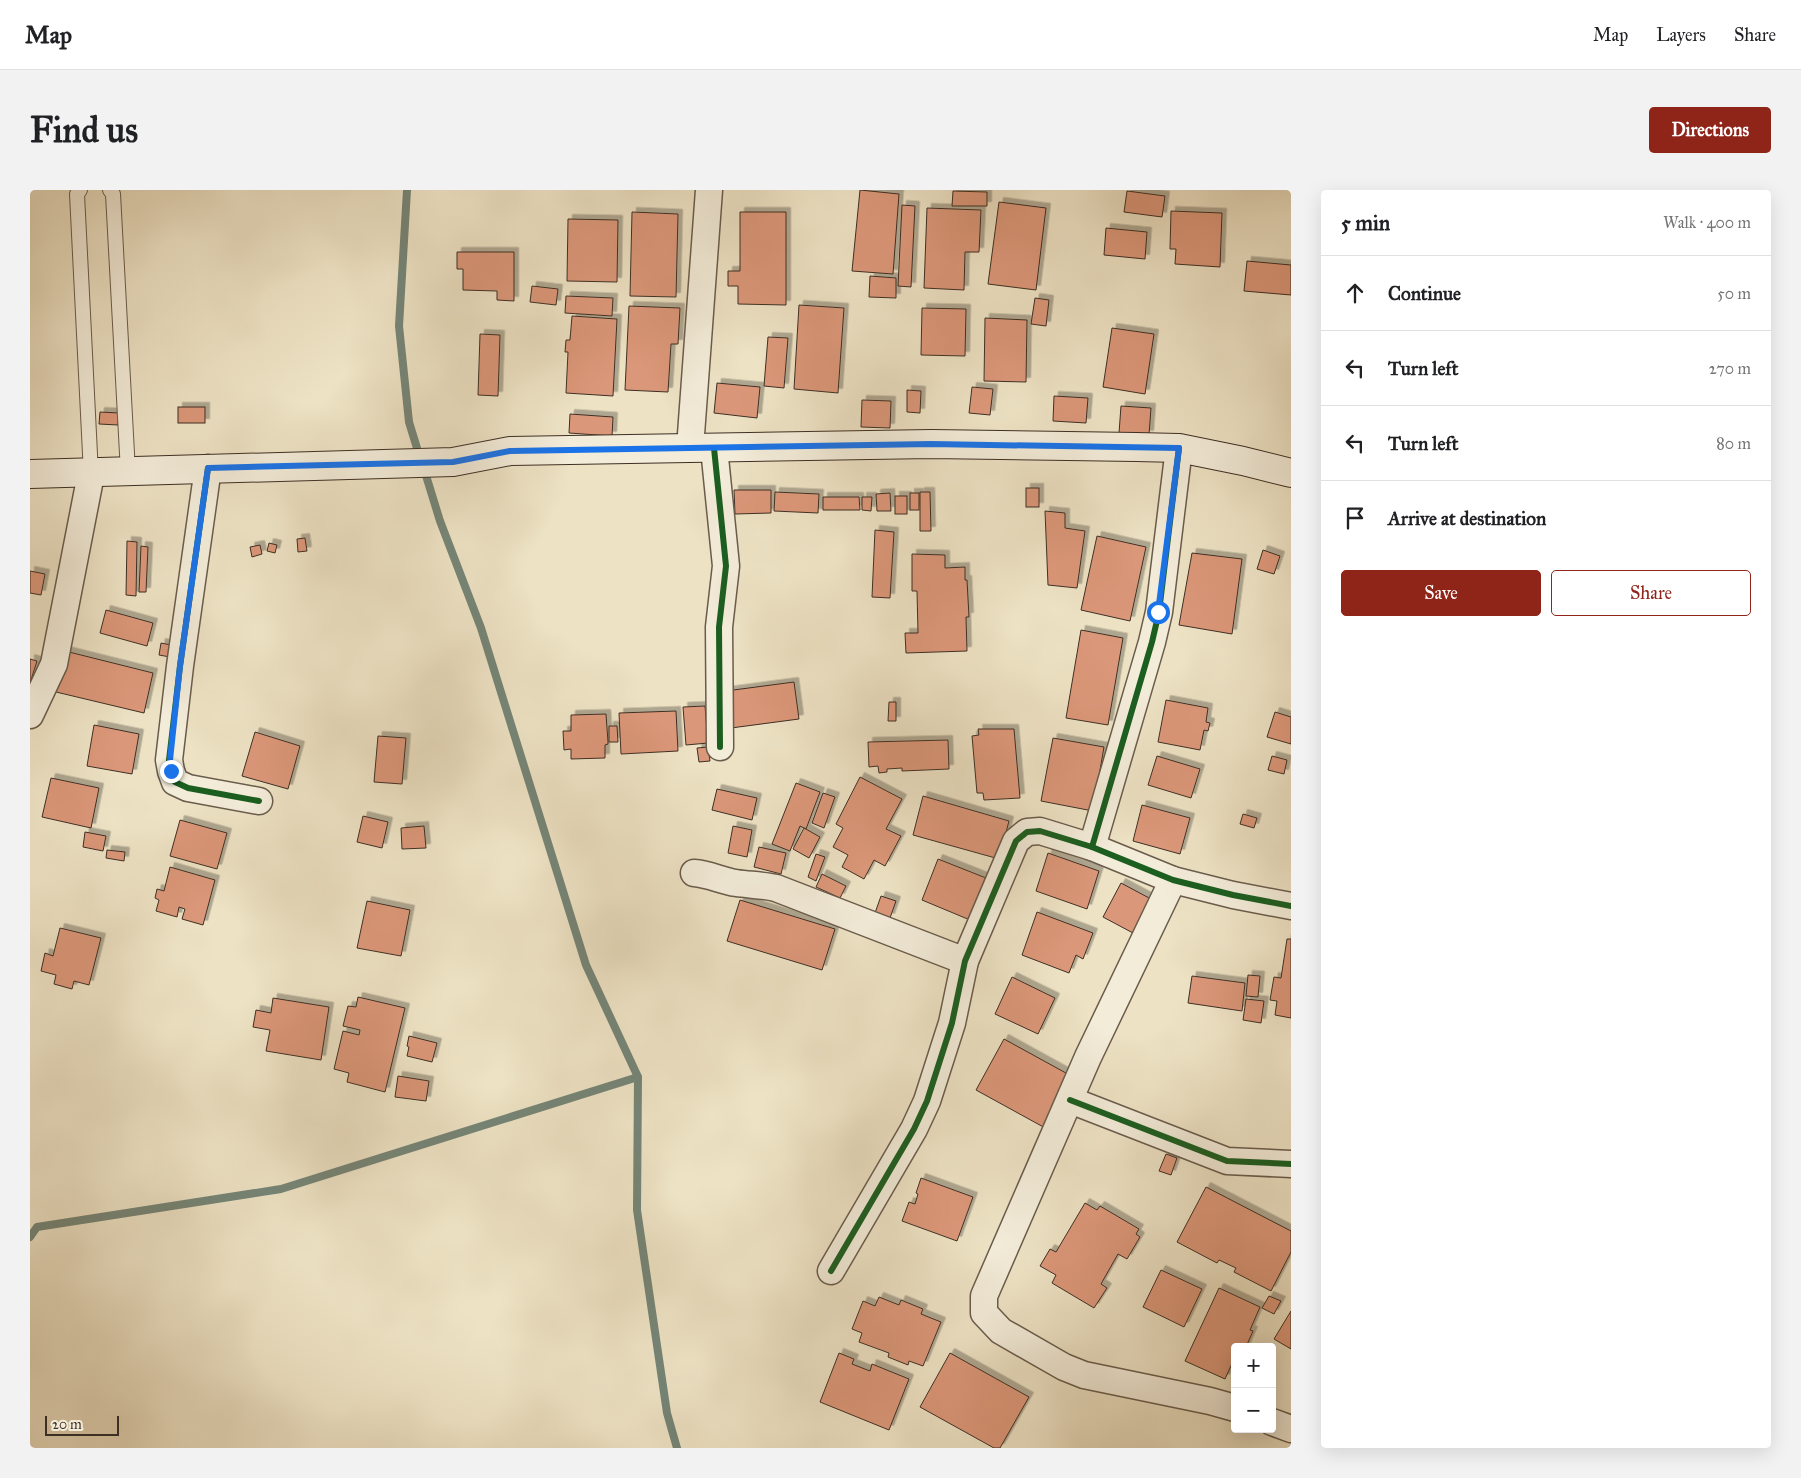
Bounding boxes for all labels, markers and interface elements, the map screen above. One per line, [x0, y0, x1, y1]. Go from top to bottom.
text: Map [25, 20, 72, 50]
text: Map [1593, 24, 1628, 46]
text: Layers [1656, 24, 1706, 46]
text: Share [1734, 24, 1776, 46]
button: Directions [1649, 107, 1771, 153]
text: Find us [30, 109, 138, 152]
text: 5 min [1341, 210, 1390, 236]
text: Walk · 400 m [1663, 213, 1751, 232]
icon: ahead [1341, 279, 1369, 307]
text: Continue [1388, 282, 1461, 305]
text: 50 m [1717, 284, 1751, 303]
icon: left [1341, 354, 1369, 382]
text: Turn left [1388, 357, 1458, 380]
text: 270 m [1709, 359, 1751, 378]
icon: left [1341, 429, 1369, 457]
text: Turn left [1388, 432, 1458, 455]
text: 80 m [1716, 434, 1751, 453]
icon: arrive [1341, 504, 1369, 532]
text: Arrive at destination [1388, 507, 1546, 530]
button: Save [1341, 570, 1541, 616]
button: Share [1551, 570, 1751, 616]
route start [1147, 601, 1170, 624]
route end [160, 760, 183, 783]
map controls [1231, 1343, 1276, 1433]
button: + [1231, 1343, 1276, 1388]
button: − [1231, 1388, 1276, 1433]
scale bar [45, 1413, 119, 1436]
text: 20 m [52, 1416, 82, 1433]

